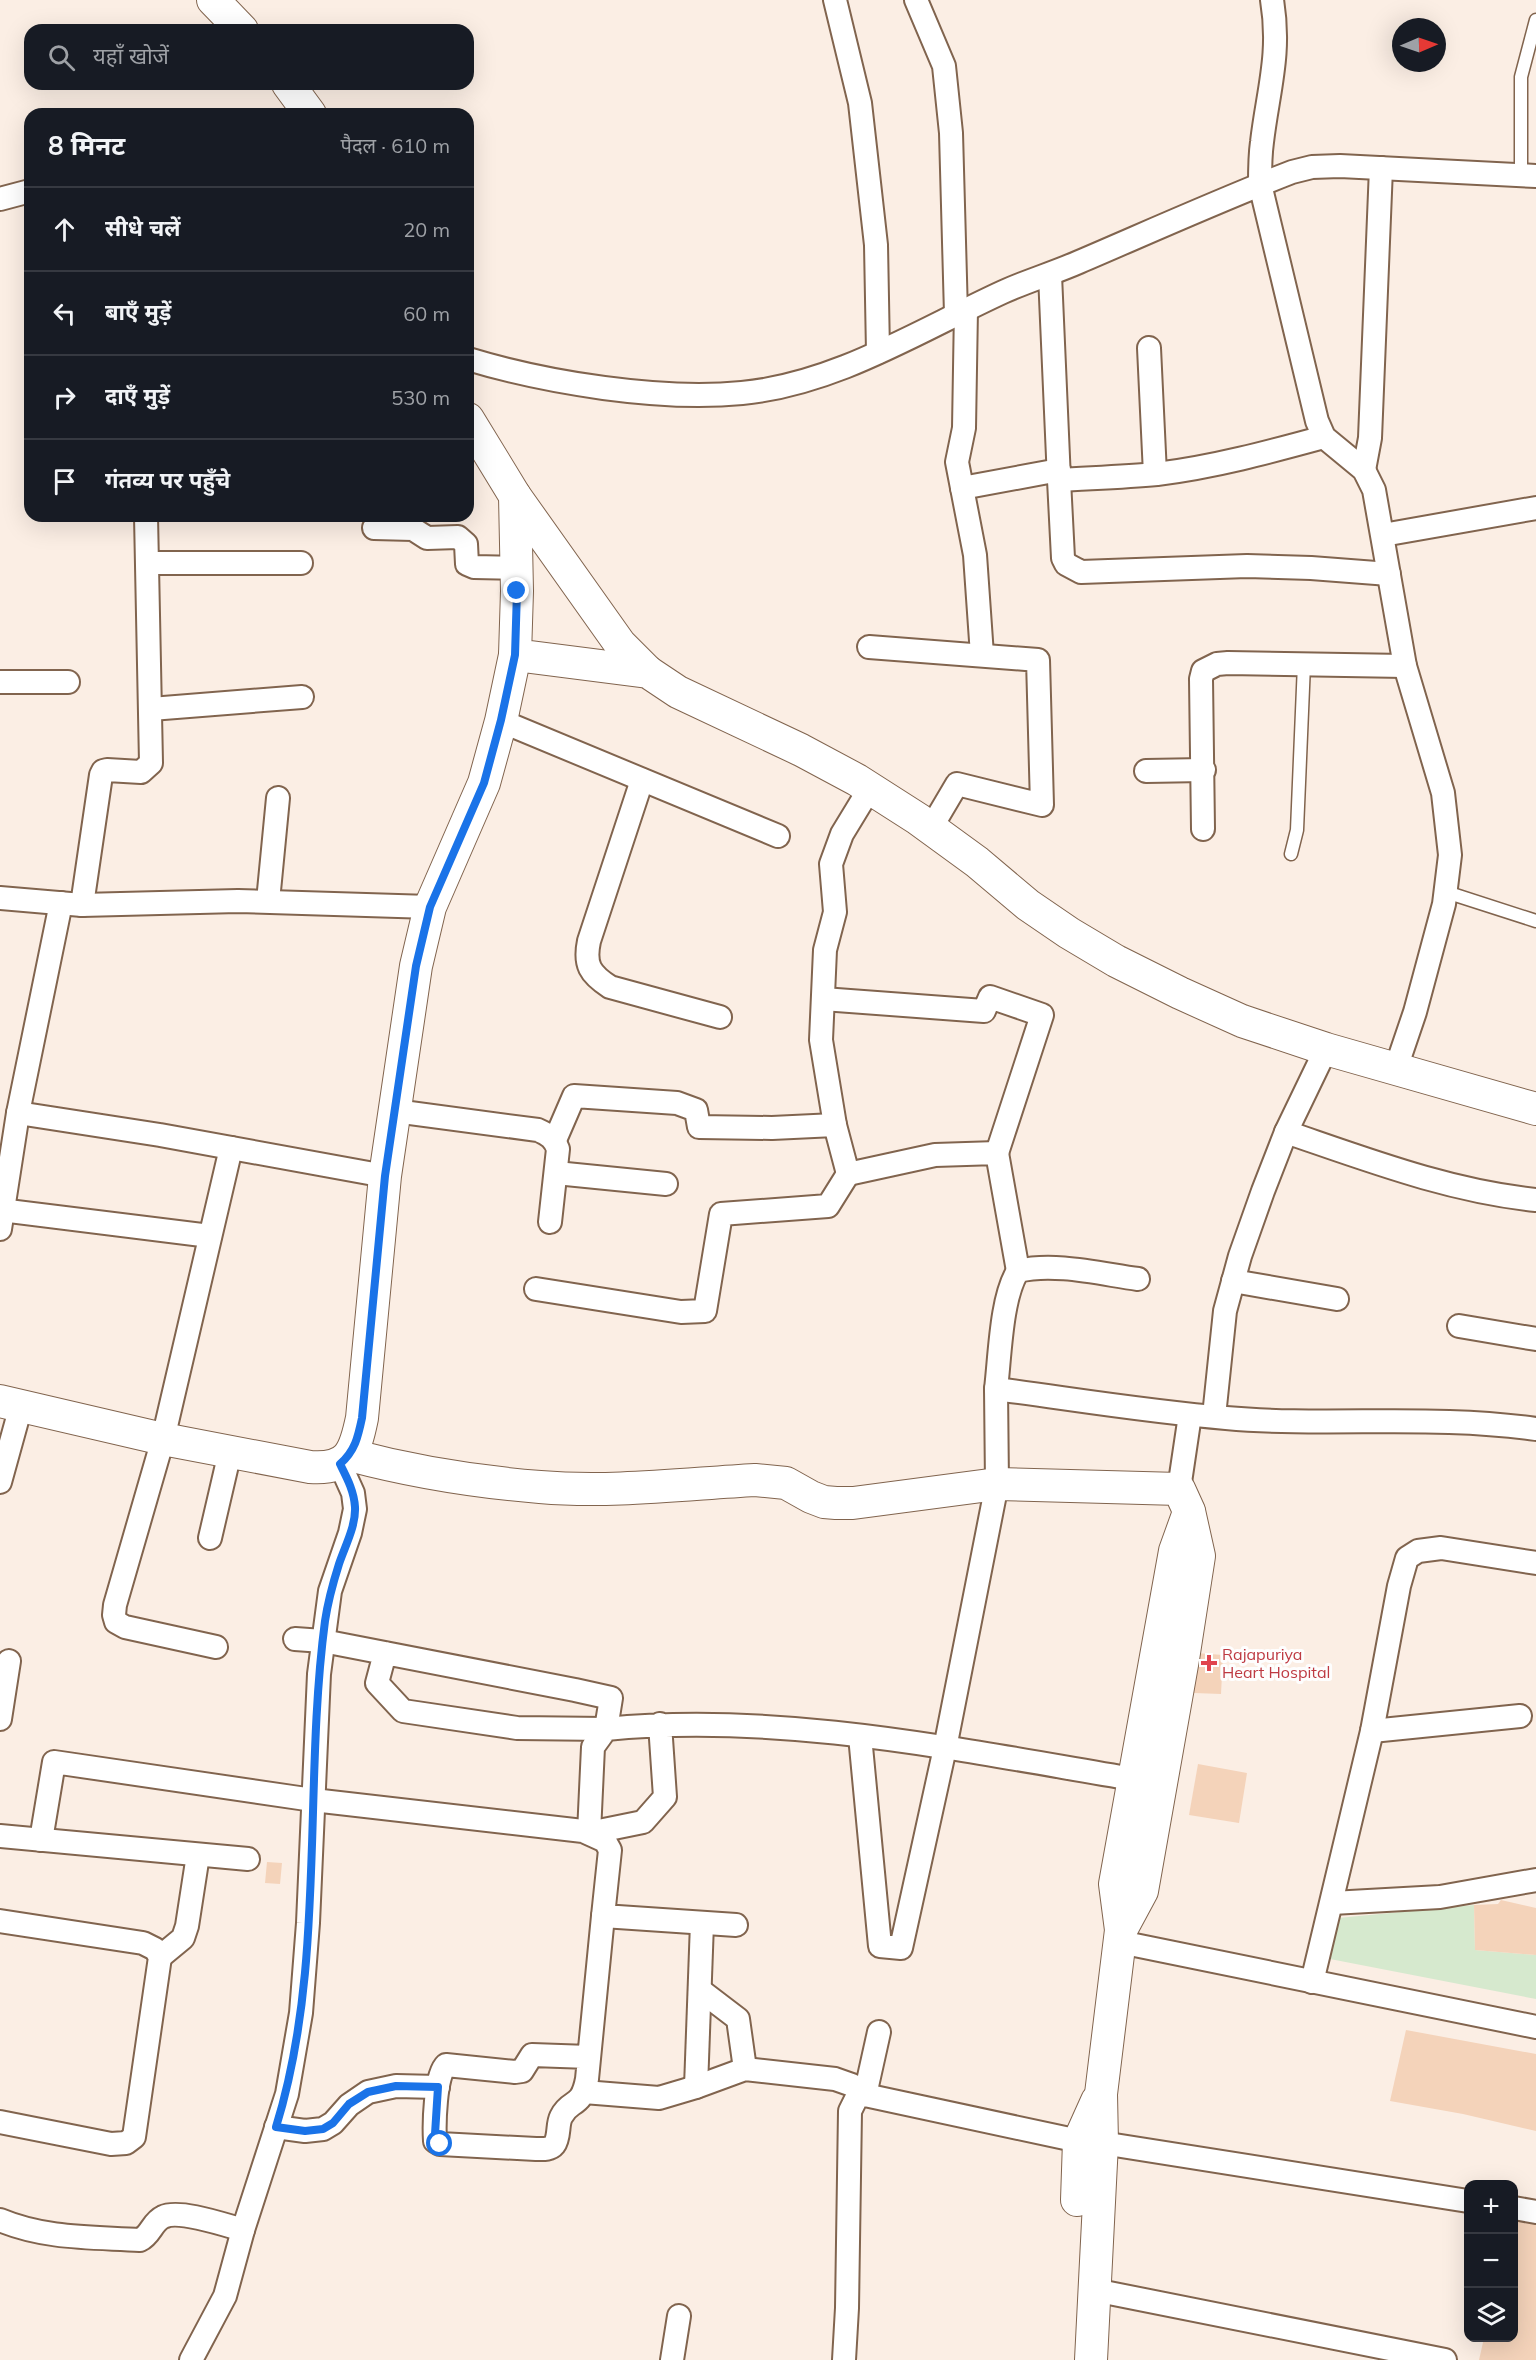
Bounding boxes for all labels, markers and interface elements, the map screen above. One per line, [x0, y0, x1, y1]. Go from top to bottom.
north arrow [1392, 18, 1446, 72]
search box [24, 24, 474, 90]
icon: search [45, 41, 78, 74]
text: यहाँ खोजें [93, 42, 169, 70]
text: 8 मिनट [48, 129, 125, 162]
text: पैदल · 610 m [341, 133, 450, 158]
icon: ahead [48, 213, 81, 246]
text: सीधे चलें [105, 214, 180, 242]
text: 20 m [403, 217, 450, 242]
icon: left [48, 297, 81, 330]
text: बाएँ मुड़ें [105, 298, 171, 326]
text: 60 m [403, 301, 450, 326]
icon: right [48, 381, 81, 414]
text: दाएँ मुड़ें [105, 382, 170, 410]
text: 530 m [391, 385, 450, 410]
icon: arrive [48, 465, 81, 498]
text: गंतव्य पर पहुँचे [105, 466, 230, 494]
route end [503, 577, 529, 603]
place label: Rajapuriya Heart Hospital [1222, 1644, 1330, 1682]
marker: Rajapuriya Heart Hospital [1200, 1654, 1218, 1672]
route start [426, 2130, 452, 2156]
map controls [1464, 2180, 1518, 2342]
button: + [1464, 2180, 1518, 2234]
button: − [1464, 2234, 1518, 2288]
button: layers [1464, 2288, 1518, 2342]

